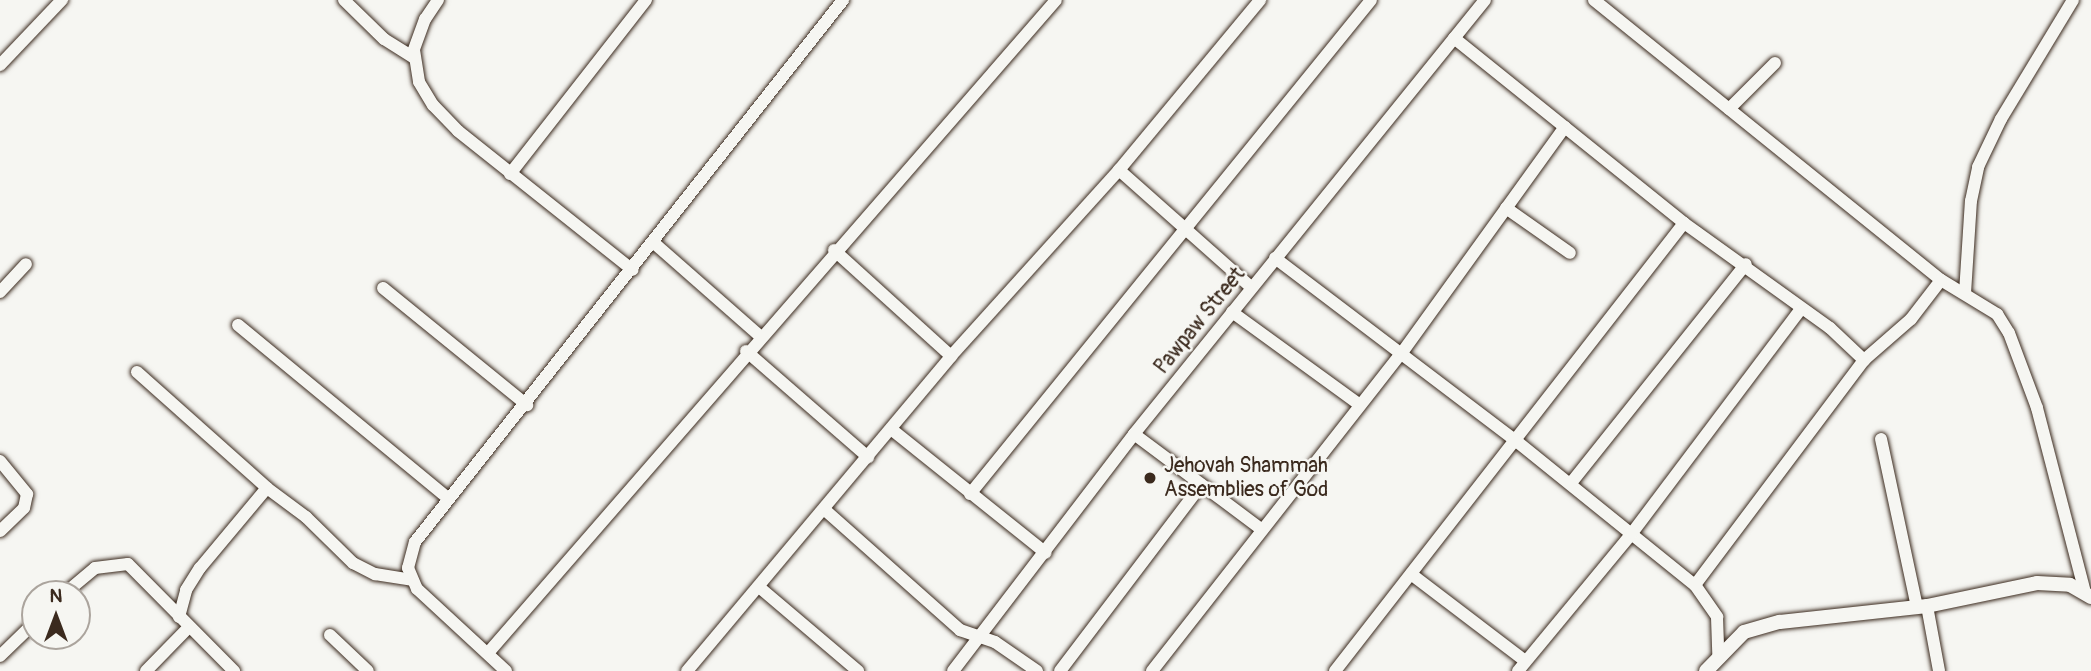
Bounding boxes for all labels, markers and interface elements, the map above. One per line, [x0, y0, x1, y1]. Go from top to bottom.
street label: Pawpaw Street [1149, 263, 1251, 379]
place label: Jehovah Shammah Assemblies of God [1164, 453, 1328, 503]
marker: Jehovah Shammah Assemblies of God [1142, 470, 1158, 486]
north arrow [21, 580, 91, 650]
text: N [50, 584, 62, 608]

